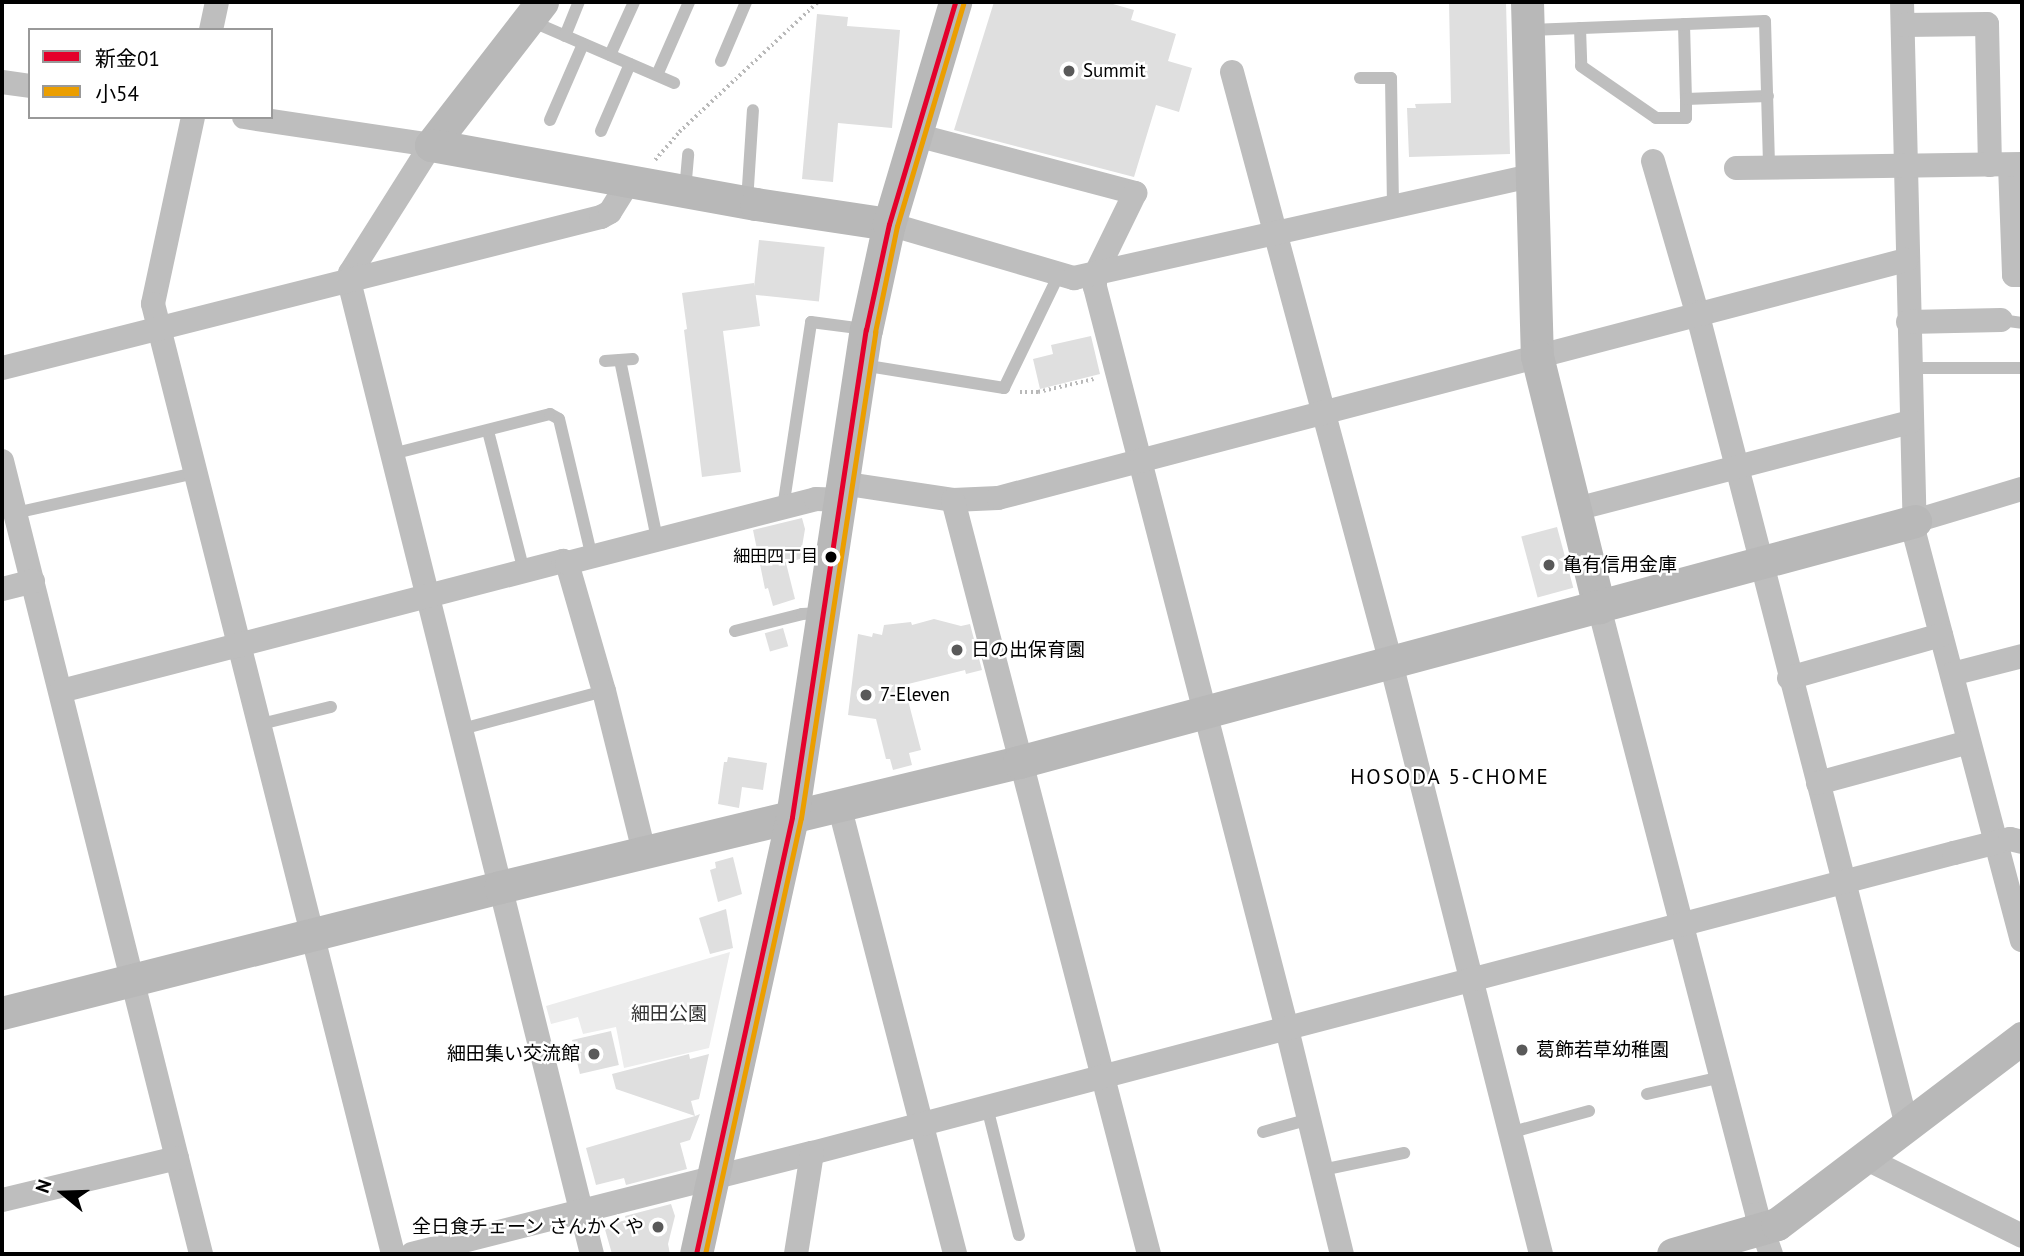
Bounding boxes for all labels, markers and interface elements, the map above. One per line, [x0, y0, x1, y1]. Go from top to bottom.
legend [28, 28, 273, 119]
text: 新金01 [95, 45, 160, 72]
place label: Summit [1083, 60, 1146, 82]
marker: Summit [1061, 63, 1077, 79]
text: 小54 [95, 80, 139, 107]
place label: 細田四丁目 [733, 547, 818, 567]
marker: 細田四丁目 [824, 550, 838, 564]
place label: 亀有信用金庫 [1563, 554, 1677, 576]
marker: 亀有信用金庫 [1541, 557, 1557, 573]
place label: 日の出保育園 [971, 639, 1085, 661]
marker: 日の出保育園 [949, 642, 965, 658]
place label: 7-Eleven [880, 684, 950, 706]
marker: 7-Eleven [858, 687, 874, 703]
district label: HOSODA 5-CHOME [1352, 764, 1548, 790]
park label: 細田公園 [631, 1003, 707, 1025]
place label: 葛飾若草幼稚園 [1536, 1039, 1669, 1061]
marker: 葛飾若草幼稚園 [1514, 1042, 1530, 1058]
place label: 細田集い交流館 [447, 1043, 580, 1065]
marker: 細田集い交流館 [586, 1046, 602, 1062]
north arrow [28, 1158, 98, 1228]
text: N [30, 1176, 57, 1196]
place label: 全日食チェーン さんかくや [411, 1216, 644, 1238]
marker: 全日食チェーン さんかくや [650, 1219, 666, 1235]

